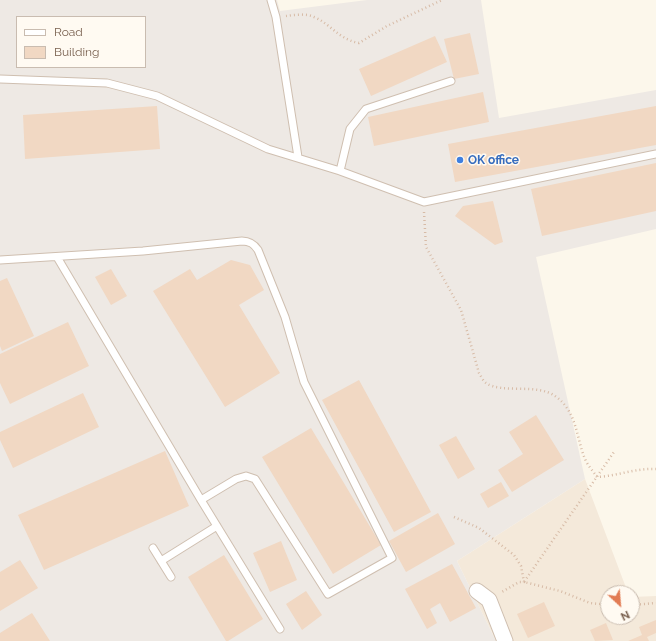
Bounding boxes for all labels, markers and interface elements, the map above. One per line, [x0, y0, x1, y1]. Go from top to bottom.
legend [16, 16, 146, 68]
text: Road [54, 25, 83, 39]
text: Building [54, 45, 100, 59]
place label: OK office [468, 153, 519, 167]
marker: OK office [455, 155, 465, 165]
north arrow [600, 585, 640, 625]
text: N [618, 608, 632, 623]

